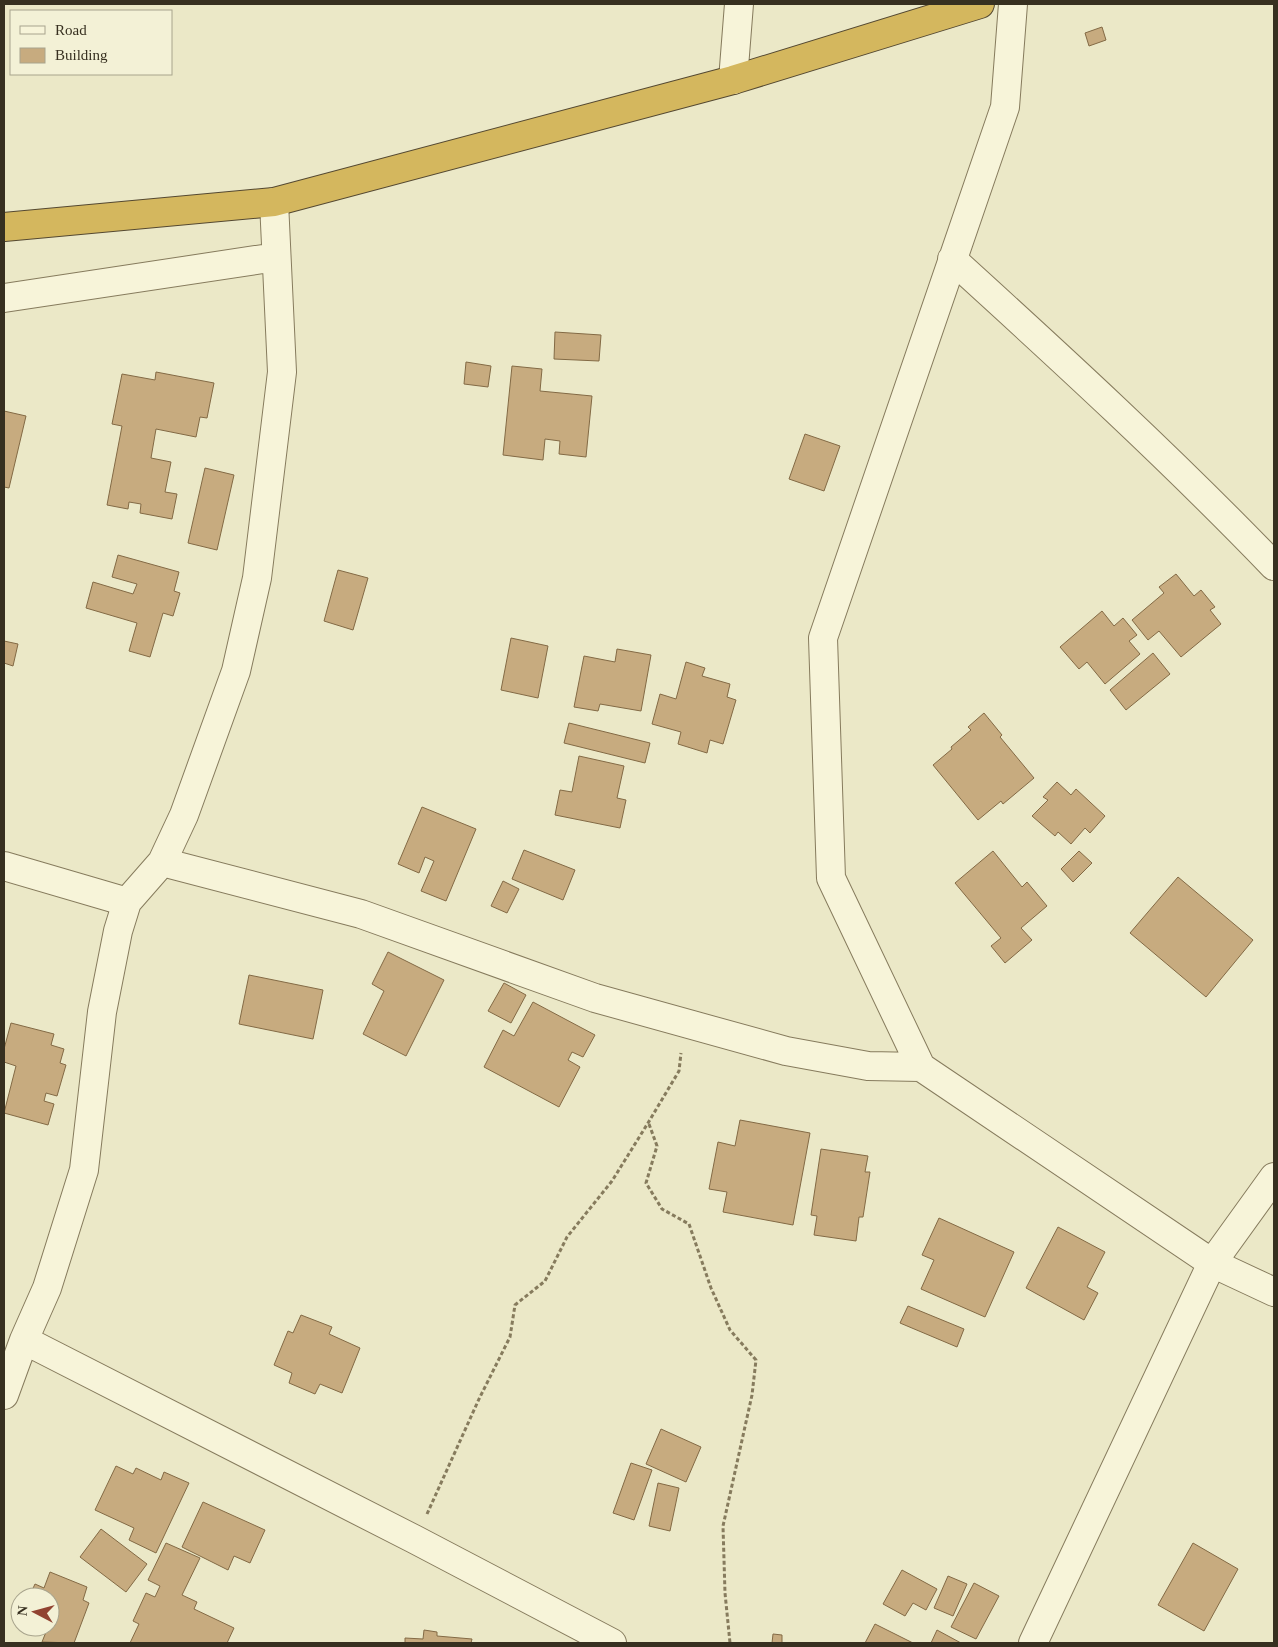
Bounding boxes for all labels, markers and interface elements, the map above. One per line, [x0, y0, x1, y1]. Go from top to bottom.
legend [10, 10, 172, 75]
text: Road [55, 22, 87, 38]
text: Building [55, 47, 108, 63]
north arrow [10, 1587, 60, 1637]
text: N [15, 1605, 31, 1617]

